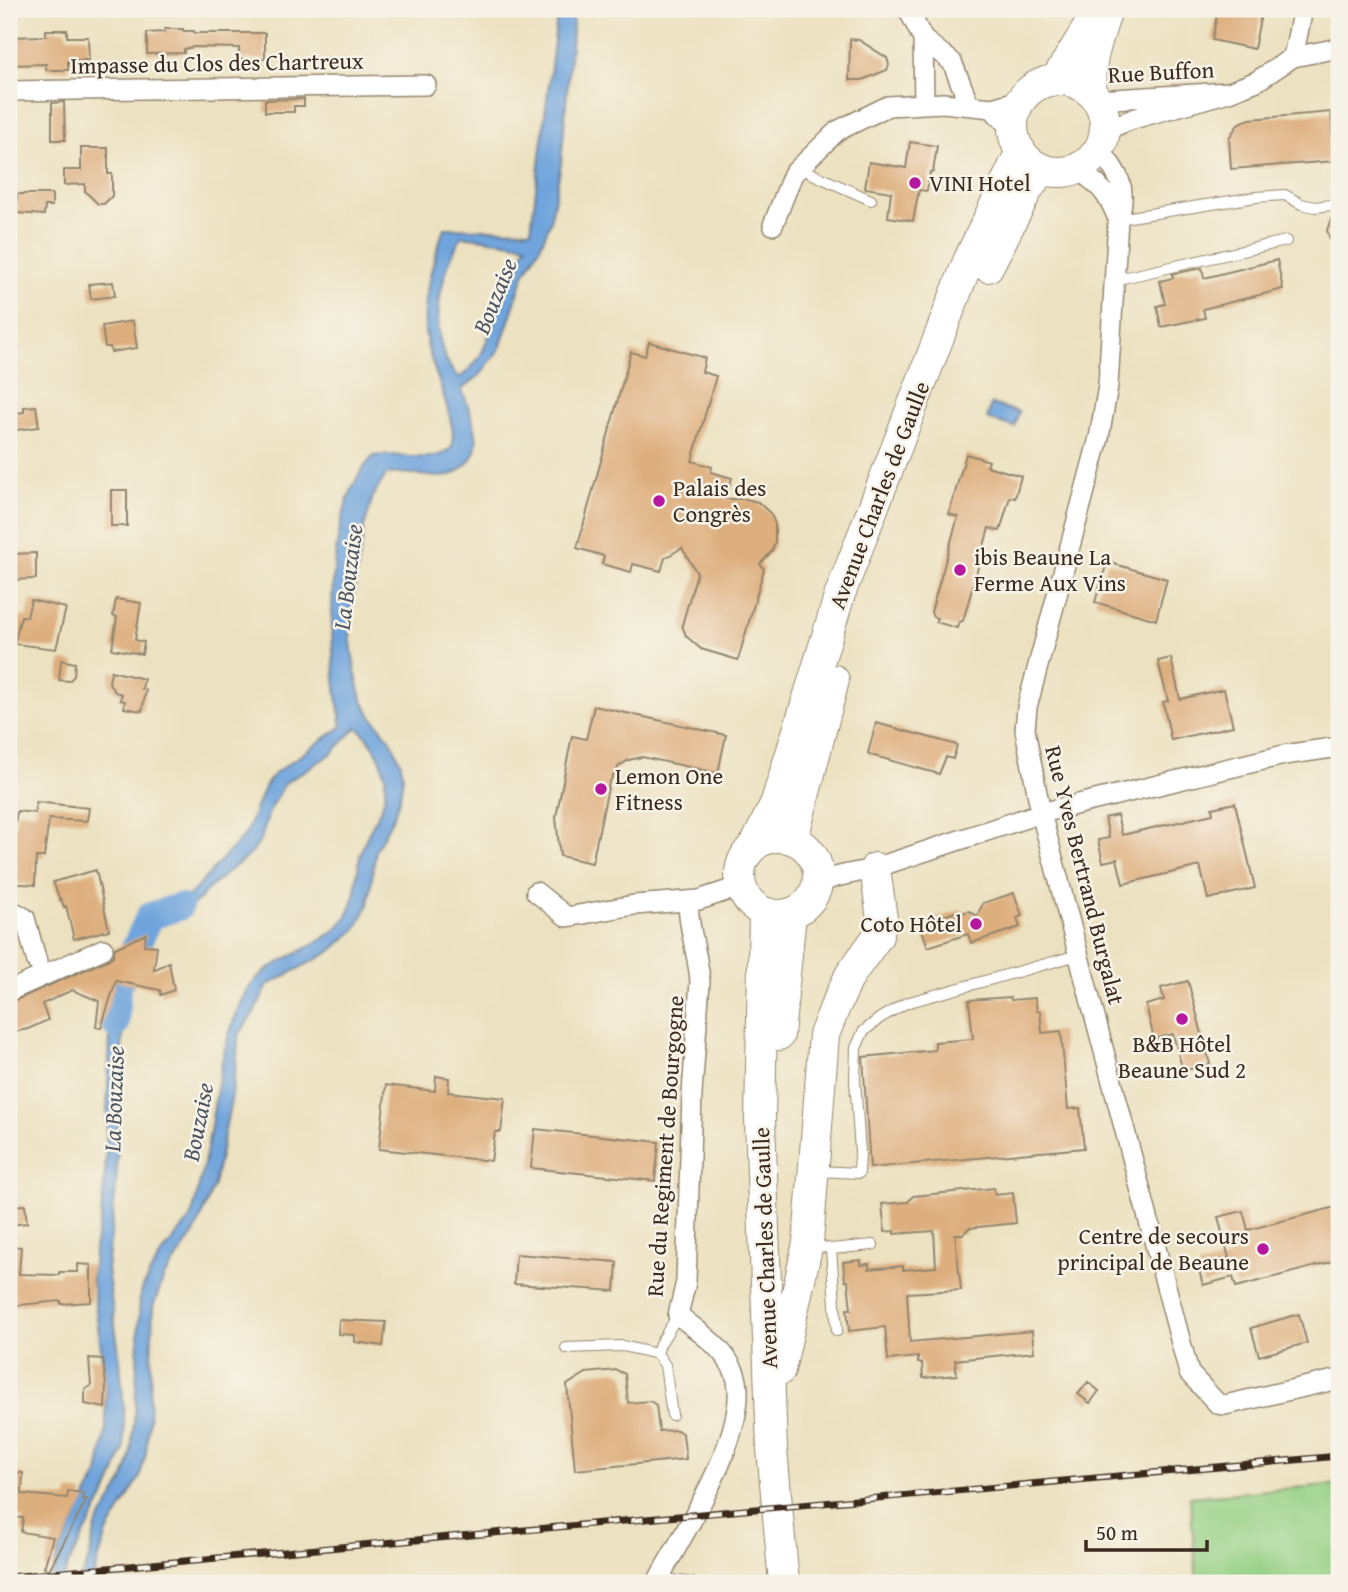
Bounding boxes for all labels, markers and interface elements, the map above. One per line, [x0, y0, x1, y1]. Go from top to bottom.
street label: Impasse du Clos des Chartreux [70, 43, 364, 82]
street label: Rue Buffon [1107, 52, 1215, 91]
place label: VINI Hotel [929, 166, 1031, 199]
marker: VINI Hotel [907, 175, 923, 191]
water label: Bouzaise [463, 252, 526, 340]
street label: Avenue Charles de Gaulle [820, 376, 937, 614]
place label: Palais des Congrès [673, 471, 766, 530]
marker: Palais des Congrès [651, 493, 667, 509]
water label: La Bouzaise [324, 522, 371, 633]
place label: ibis Beaune La Ferme Aux Vins [974, 540, 1126, 599]
marker: ibis Beaune La Ferme Aux Vins [952, 562, 968, 578]
street label: Rue Yves Bertrand Burgalat [1037, 742, 1134, 1008]
place label: Lemon One Fitness [615, 759, 723, 818]
marker: Lemon One Fitness [593, 781, 609, 797]
place label: Coto Hôtel [860, 907, 962, 940]
marker: Coto Hôtel [968, 916, 984, 932]
street label: Rue du Regiment de Bourgogne [638, 994, 691, 1298]
marker: B&B Hôtel Beaune Sud 2 [1174, 1011, 1190, 1027]
place label: B&B Hôtel Beaune Sud 2 [1118, 1027, 1246, 1086]
water label: La Bouzaise [94, 1045, 133, 1154]
water label: Bouzaise [173, 1079, 222, 1165]
street label: Avenue Charles de Gaulle [744, 1127, 785, 1369]
place label: Centre de secours principal de Beaune [1057, 1219, 1249, 1278]
marker: Centre de secours principal de Beaune [1255, 1241, 1271, 1257]
scale bar [1086, 1508, 1206, 1552]
text: 50 m [1096, 1517, 1138, 1548]

